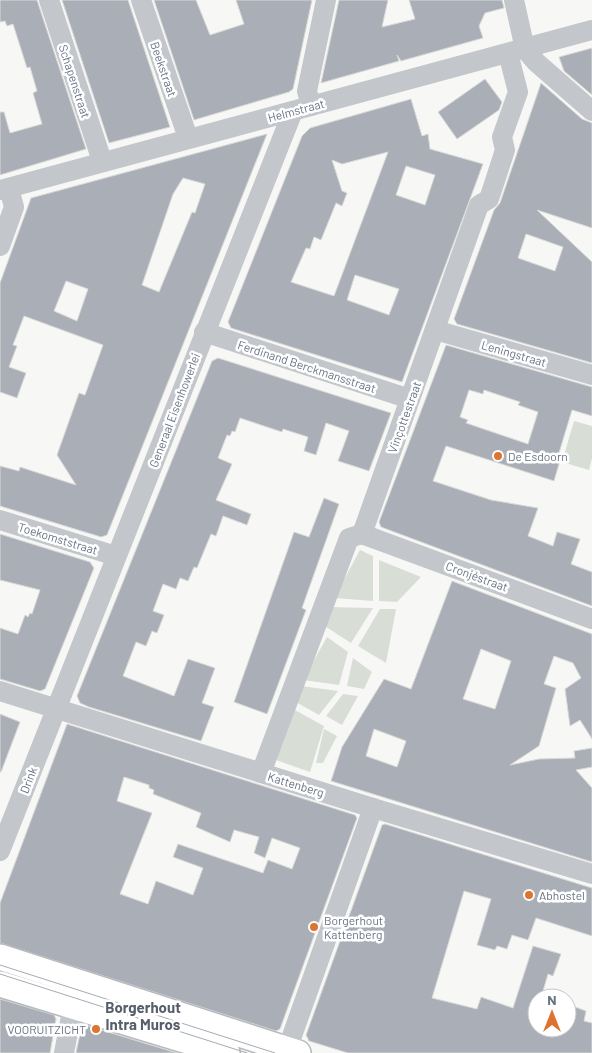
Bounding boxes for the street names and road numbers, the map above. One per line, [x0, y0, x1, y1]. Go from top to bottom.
street label: Beekstraat [148, 40, 180, 98]
street label: Schapenstraat [57, 43, 93, 119]
street label: Helmstraat [266, 96, 326, 124]
street label: Ferdinand Berckmansstraat [236, 337, 378, 395]
street label: Leningstraat [480, 337, 548, 369]
street label: Generaal Eisenhowerlei [146, 351, 202, 469]
street label: Vinçottestraat [385, 379, 423, 455]
street label: Toekomststraat [17, 519, 99, 557]
street label: Cronjéstraat [444, 558, 510, 594]
street label: Drink [17, 765, 39, 795]
street label: Kattenberg [266, 769, 326, 799]

